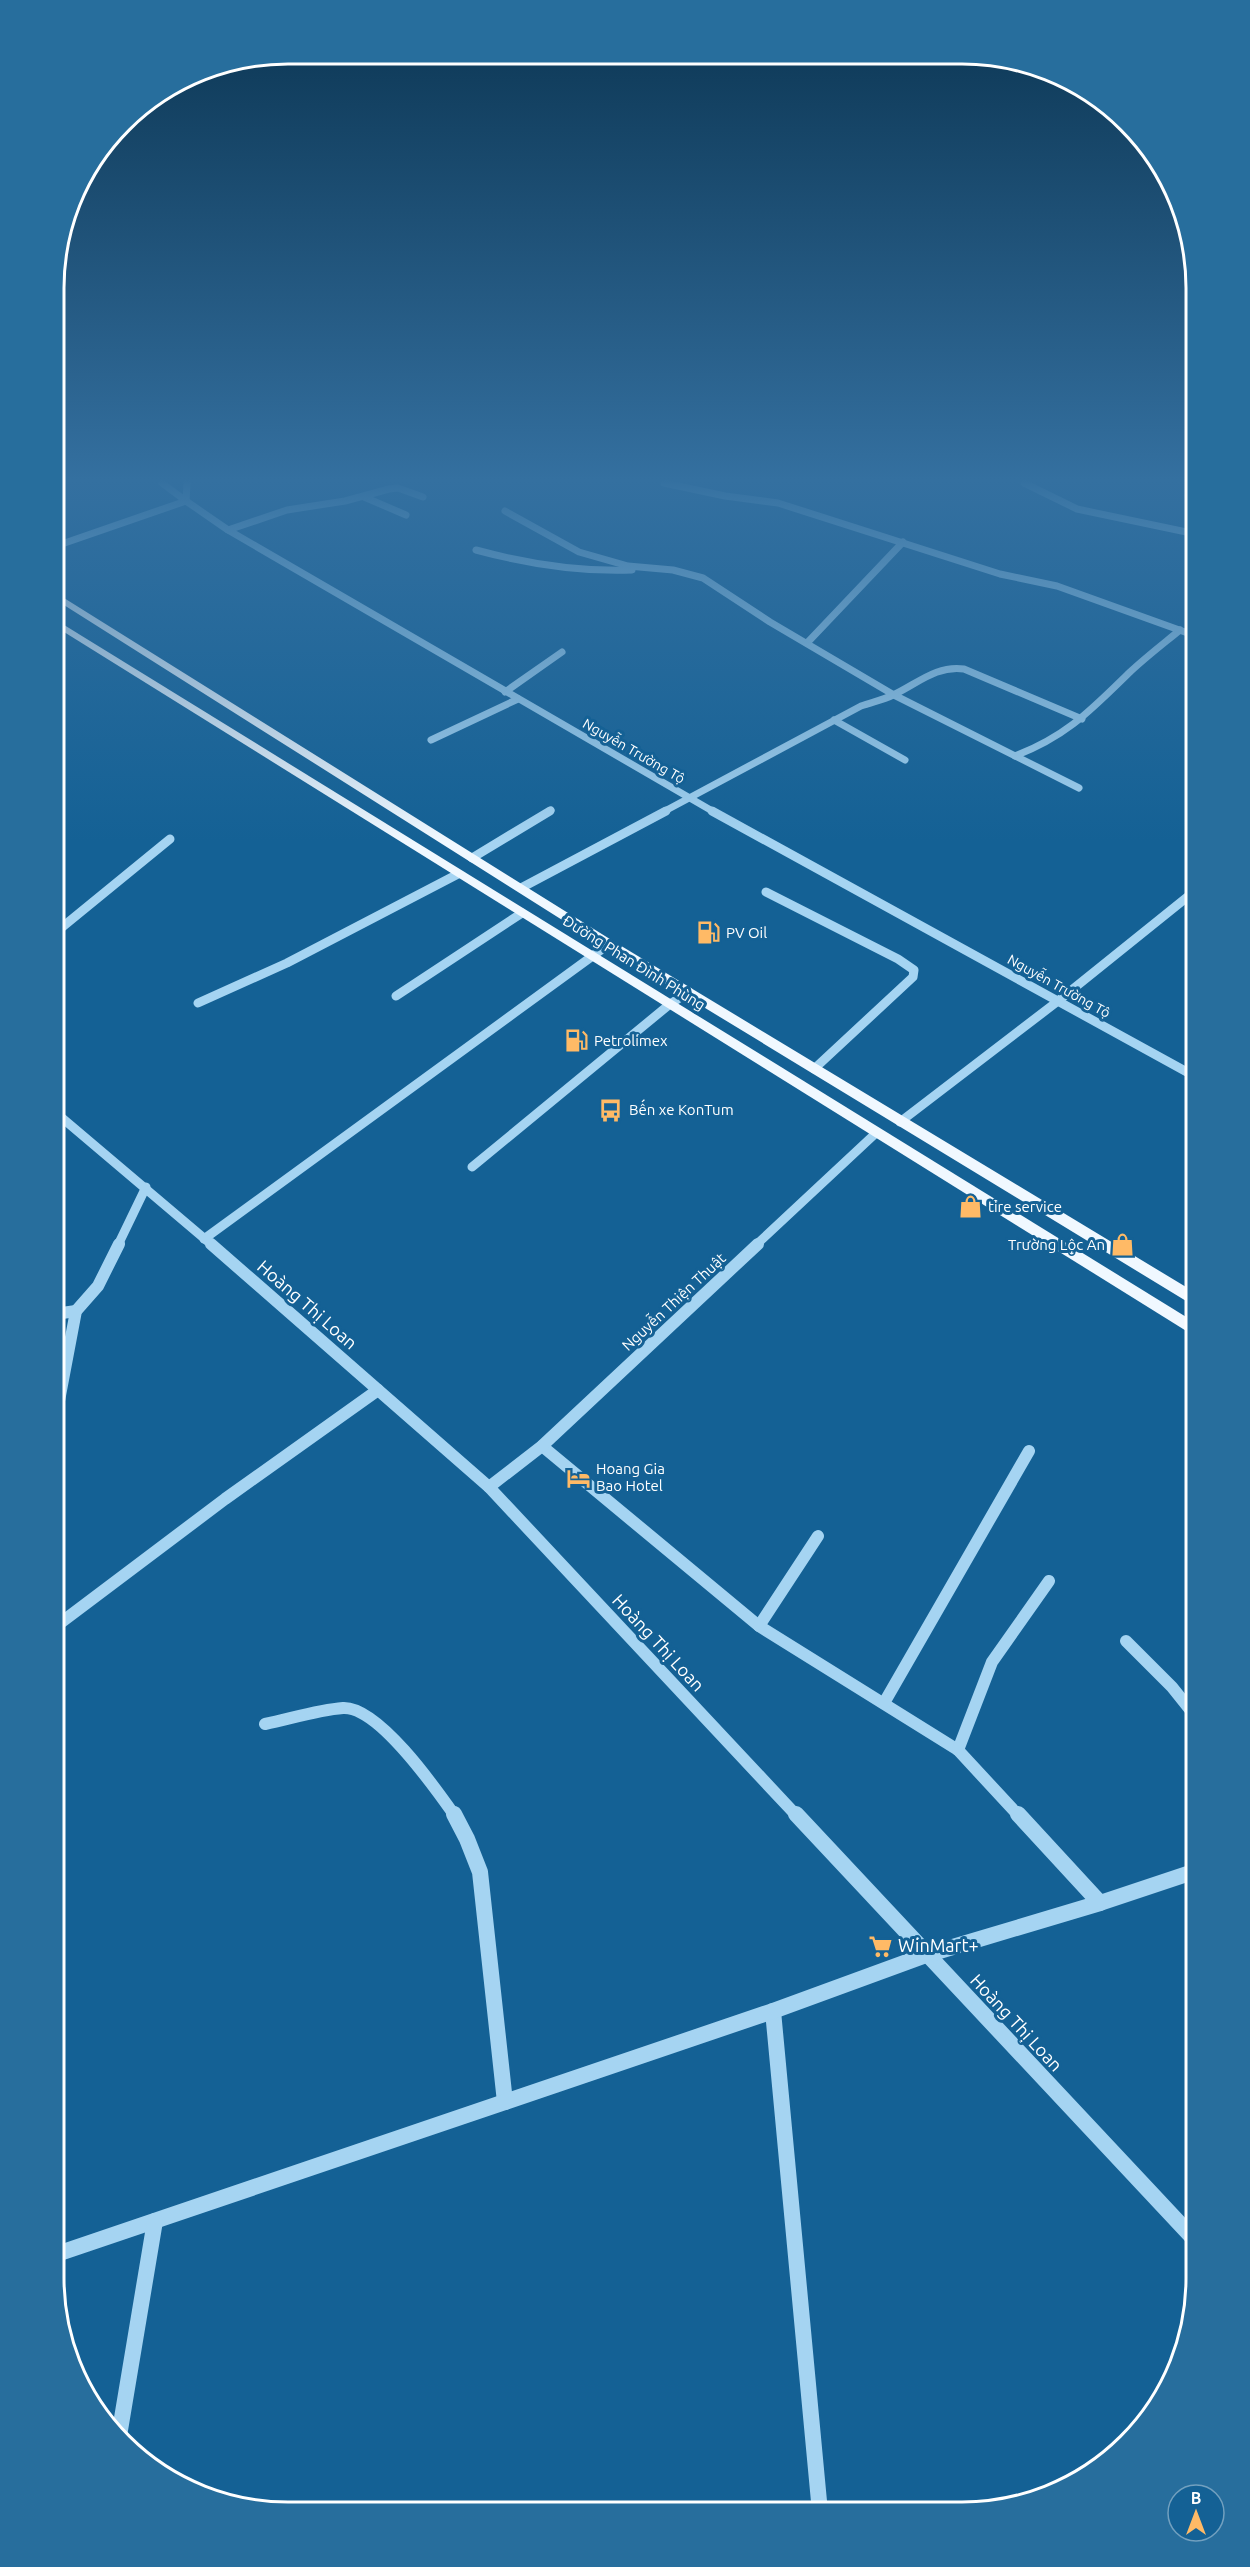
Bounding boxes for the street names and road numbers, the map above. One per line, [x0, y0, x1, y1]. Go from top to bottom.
street label: Nguyễn Trường Tộ [580, 713, 689, 787]
street label: Đường Phan Đình Phùng [560, 912, 709, 1013]
street label: Nguyễn Trường Tộ [1005, 949, 1114, 1021]
street label: Nguyễn Thiện Thuật [617, 1248, 729, 1354]
street label: Hoàng Thị Loan [254, 1256, 361, 1353]
street label: Hoàng Thị Loan [609, 1590, 709, 1695]
street label: Hoàng Thị Loan [967, 1970, 1067, 2075]

